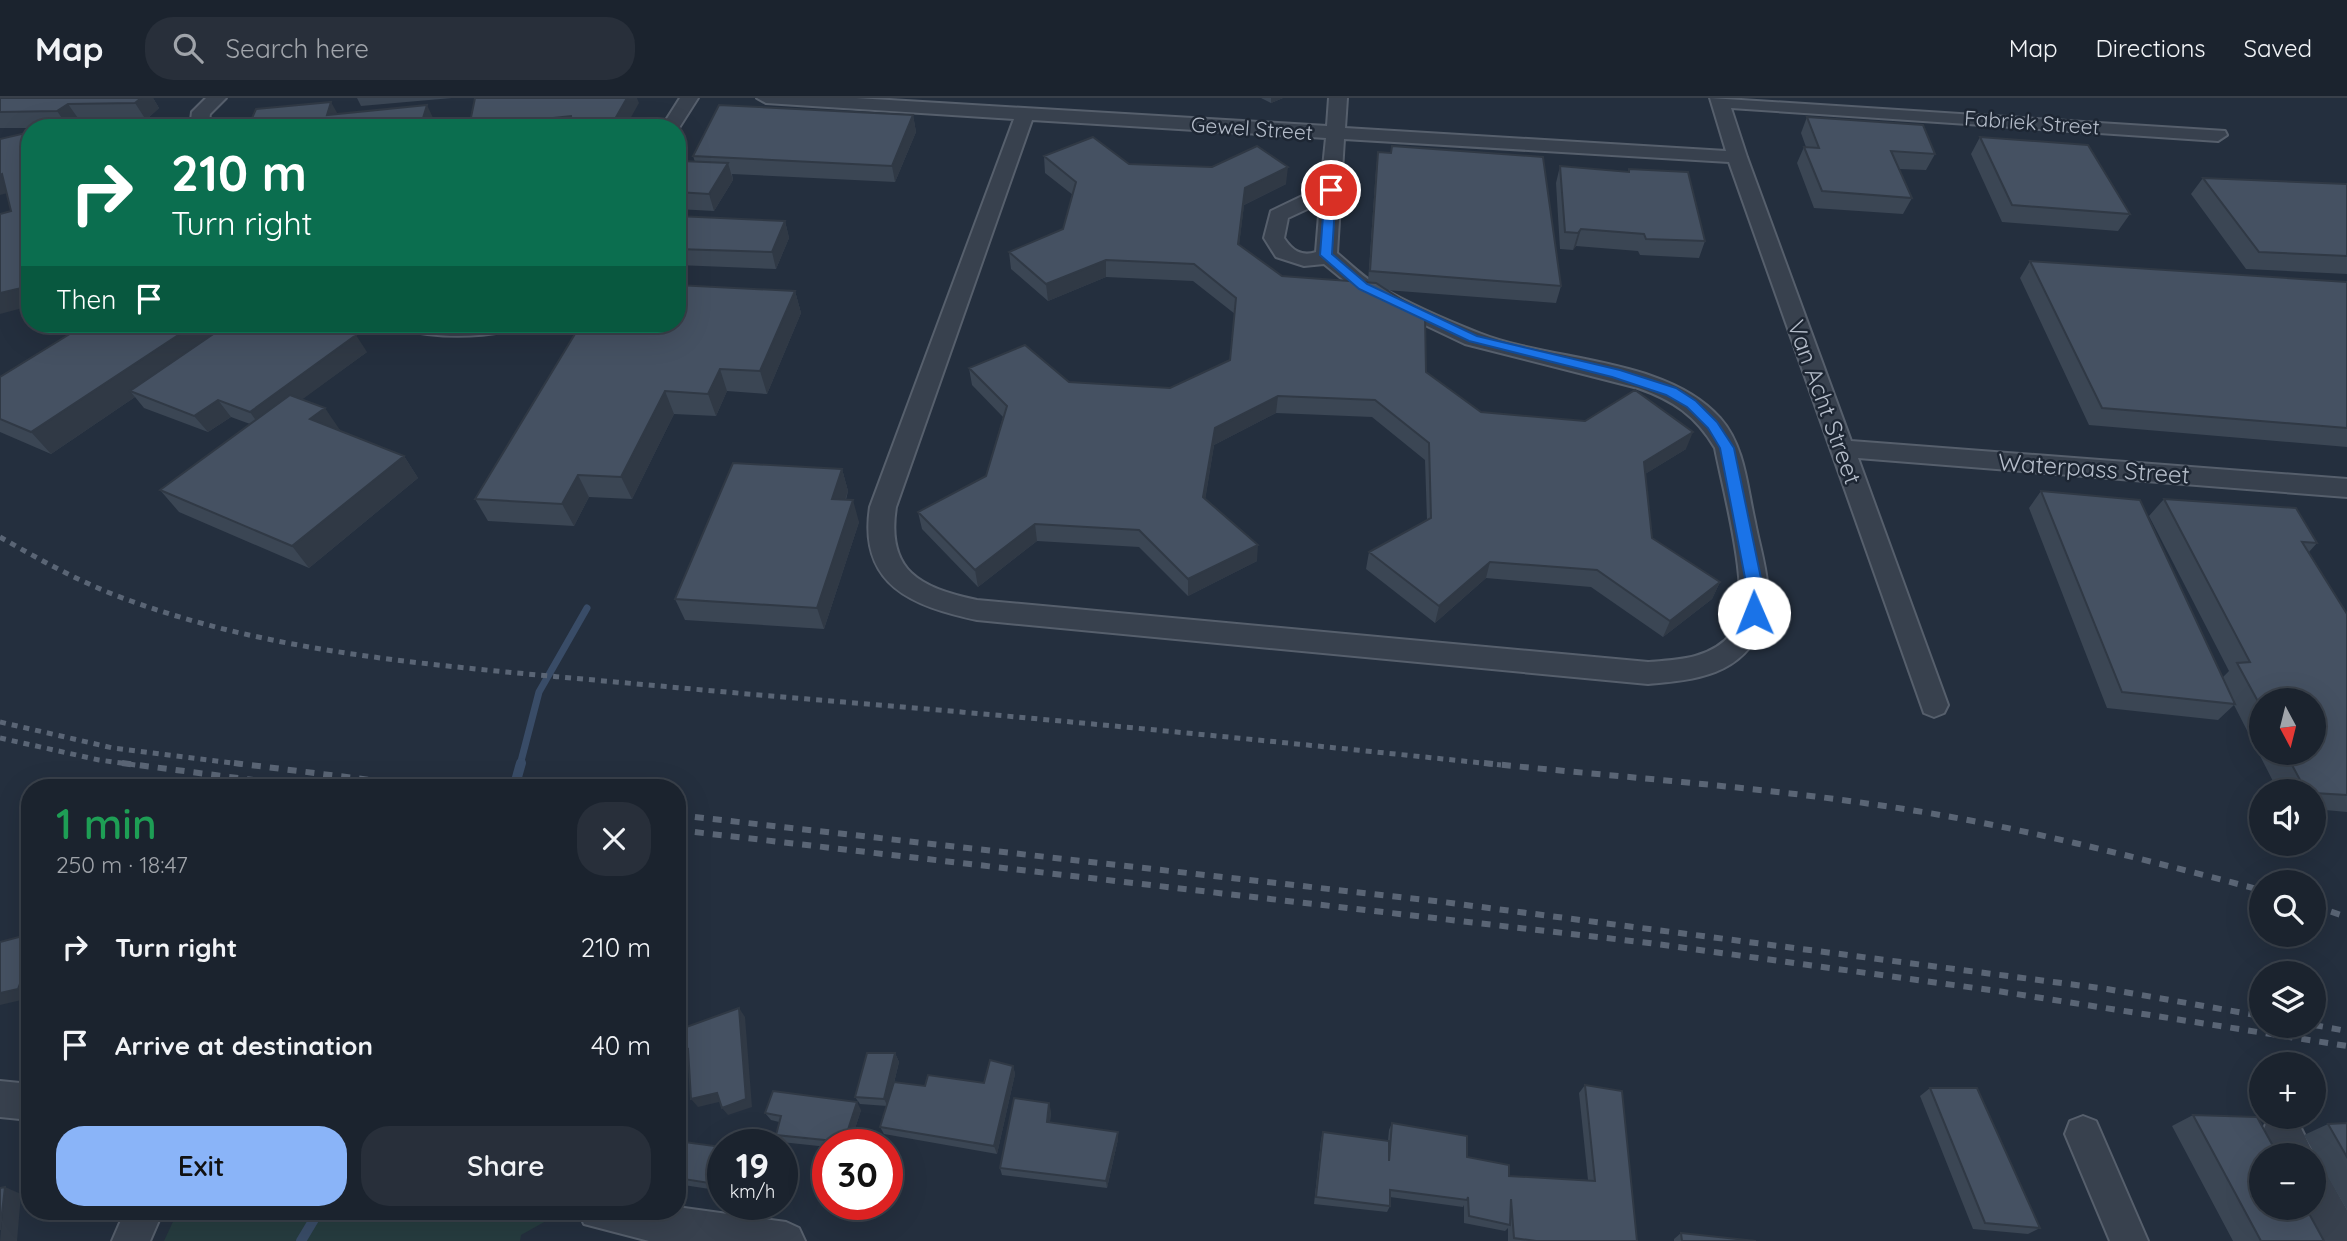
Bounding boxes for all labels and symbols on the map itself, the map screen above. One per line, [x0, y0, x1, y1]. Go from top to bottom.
street label: Fabriek Street [1963, 104, 2101, 140]
street label: Gewel Street [1190, 111, 1314, 145]
pin [1301, 160, 1361, 220]
street label: Van Acht Street [1781, 316, 1869, 488]
street label: Waterpass Street [1997, 446, 2191, 490]
position arrow [1717, 576, 1791, 650]
north arrow [2249, 688, 2326, 765]
speed limit sign: 30 [812, 1129, 903, 1220]

